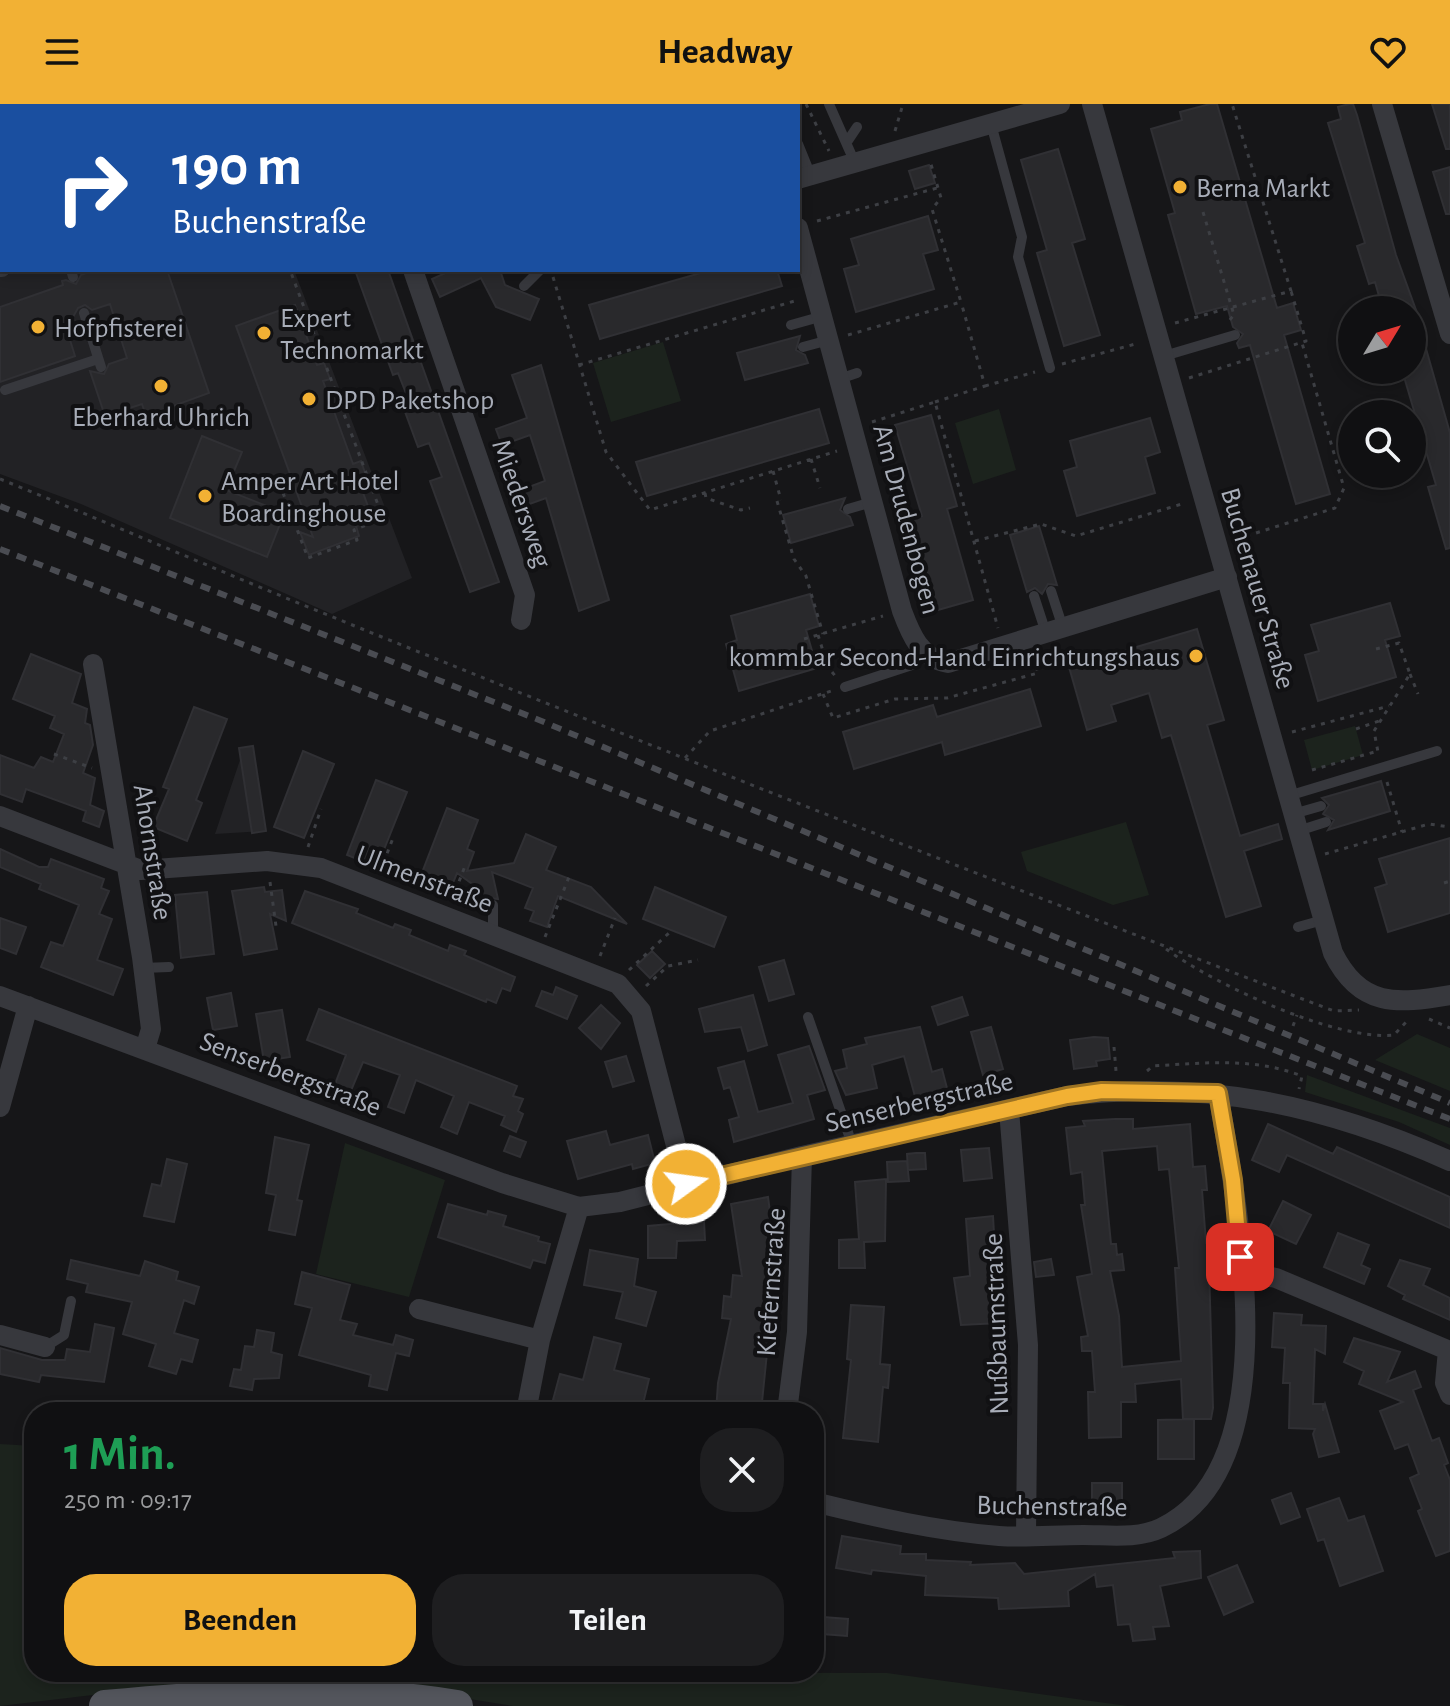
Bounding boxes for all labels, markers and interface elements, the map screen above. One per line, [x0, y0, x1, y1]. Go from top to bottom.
icon: menu [40, 30, 84, 74]
icon: heart [1366, 30, 1410, 74]
text: Headway [657, 34, 793, 70]
icon: right [40, 136, 144, 240]
text: 190 m [172, 139, 302, 195]
place label: Berna Markt [1196, 175, 1330, 203]
marker: Berna Markt [1171, 178, 1189, 196]
text: Buchenstraße [172, 204, 367, 240]
north arrow [1338, 296, 1426, 384]
map controls [1338, 296, 1426, 488]
place label: Expert Technomarkt [280, 305, 424, 365]
place label: Hofpfisterei [54, 315, 184, 343]
marker: Hofpfisterei [29, 318, 47, 336]
marker: Expert Technomarkt [255, 324, 273, 342]
marker: Eberhard Uhrich [152, 377, 170, 395]
place label: DPD Paketshop [325, 387, 494, 415]
marker: DPD Paketshop [300, 390, 318, 408]
button: search [1338, 400, 1426, 488]
place label: Eberhard Uhrich [72, 404, 250, 432]
street label: Am Drudenbogen [867, 422, 945, 617]
street label: Miedersweg [486, 436, 556, 572]
place label: Amper Art Hotel Boardinghouse [221, 468, 399, 528]
street label: Buchenauer Straße [1215, 485, 1299, 692]
marker: Amper Art Hotel Boardinghouse [196, 487, 214, 505]
place label: kommbar Second-Hand Einrichtungshaus [729, 644, 1180, 672]
marker: kommbar Second-Hand Einrichtungshaus [1187, 647, 1205, 665]
street label: Ahornstraße [127, 782, 177, 922]
street label: Ulmenstraße [352, 841, 496, 919]
street label: Senserbergstraße [196, 1027, 385, 1122]
street label: Senserbergstraße [823, 1068, 1016, 1138]
position arrow [644, 1142, 728, 1226]
street label: Kiefernstraße [753, 1207, 791, 1357]
pin [1206, 1223, 1274, 1291]
street label: Nußbaumstraße [980, 1233, 1014, 1415]
icon: arrive [1218, 1235, 1262, 1279]
button: close [700, 1428, 784, 1512]
text: 1 Min. [64, 1431, 176, 1479]
text: 250 m · 09:17 [64, 1487, 192, 1513]
street label: Buchenstraße [976, 1492, 1128, 1522]
button: Beenden [64, 1574, 416, 1666]
button: Teilen [432, 1574, 784, 1666]

